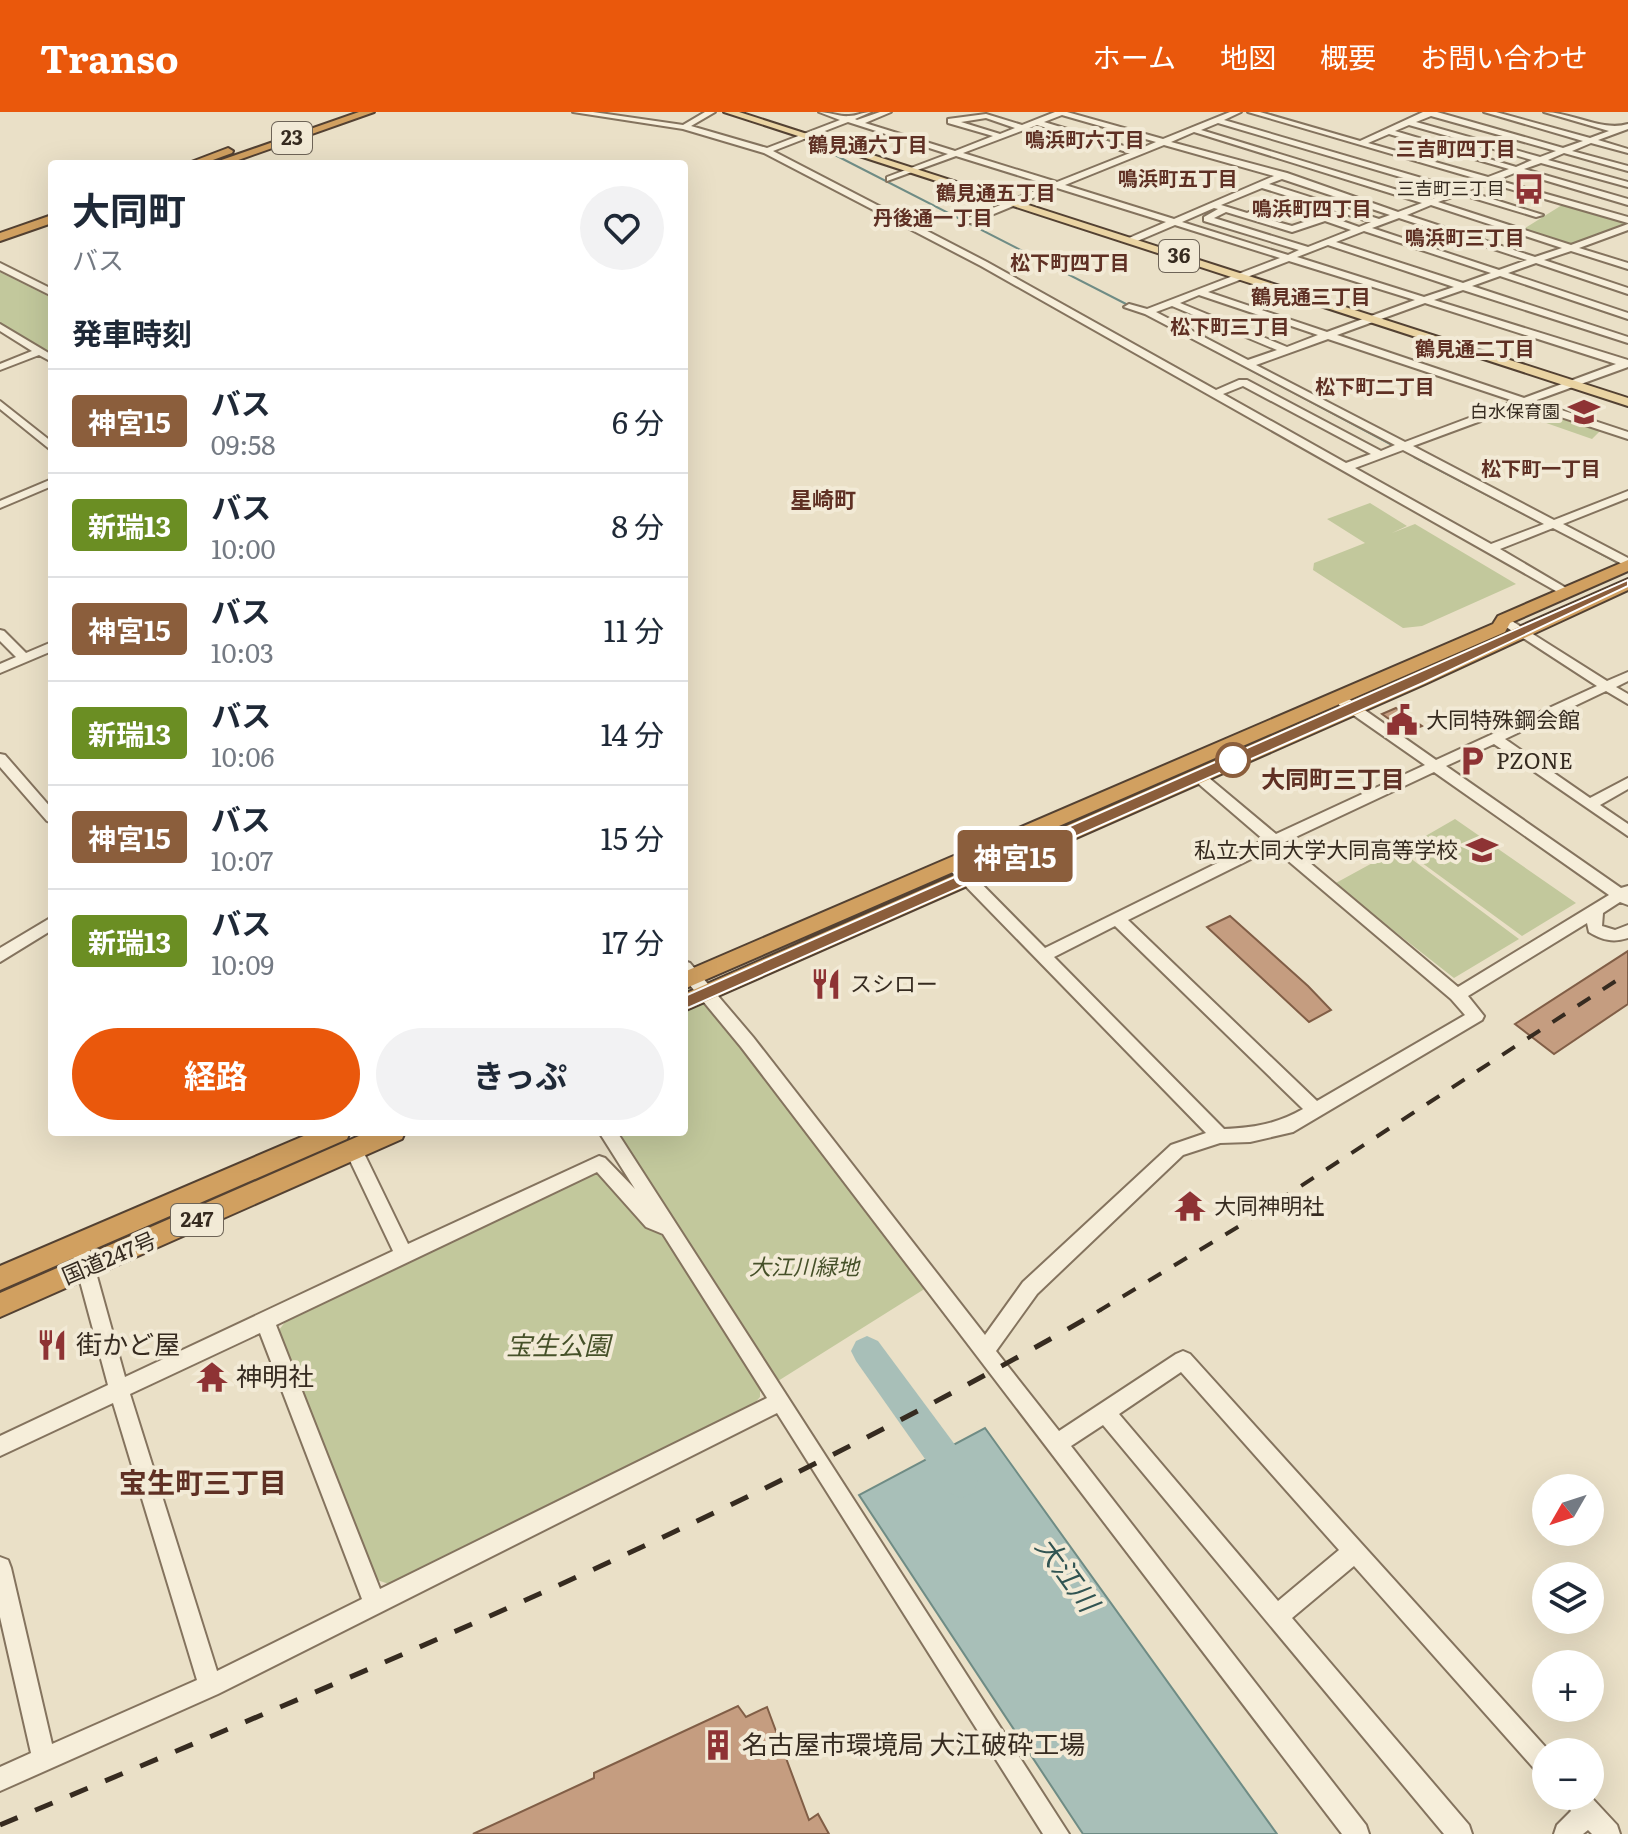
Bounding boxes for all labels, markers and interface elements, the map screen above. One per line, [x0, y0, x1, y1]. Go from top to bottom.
text: Transo [40, 28, 179, 85]
text: ホーム [1093, 35, 1176, 77]
text: 地図 [1220, 35, 1276, 77]
text: 概要 [1320, 35, 1376, 77]
text: お問い合わせ [1420, 35, 1588, 77]
road number: 23 [272, 122, 312, 154]
district label: 鳴浜町六丁目 [1025, 123, 1145, 153]
district label: 鶴見通六丁目 [808, 128, 928, 158]
district label: 三吉町四丁目 [1396, 132, 1516, 162]
district label: 鳴浜町五丁目 [1118, 162, 1238, 192]
bus stop icon: 三吉町三丁目 [1512, 172, 1546, 206]
place label: 三吉町三丁目 [1397, 174, 1505, 201]
district label: 鶴見通五丁目 [936, 176, 1056, 206]
text: 大同町 [72, 180, 186, 237]
button: heart [580, 186, 664, 270]
district label: 鳴浜町四丁目 [1252, 192, 1372, 222]
district label: 丹後通一丁目 [873, 201, 993, 231]
district label: 鳴浜町三丁目 [1405, 221, 1525, 251]
text: バス [72, 239, 124, 278]
road number: 36 [1159, 240, 1199, 272]
district label: 松下町四丁目 [1010, 246, 1130, 276]
district label: 鶴見通三丁目 [1251, 280, 1371, 310]
text: 発車時刻 [72, 310, 192, 354]
district label: 松下町三丁目 [1170, 310, 1290, 340]
district label: 鶴見通二丁目 [1415, 332, 1535, 362]
district label: 松下町二丁目 [1315, 370, 1435, 400]
text: バス [211, 380, 271, 424]
school or university icon: 白水保育園 [1567, 395, 1601, 429]
place label: 白水保育園 [1470, 397, 1560, 424]
text: 6 分 [612, 399, 664, 443]
text: 神宮15 [88, 400, 171, 442]
text: 09:58 [211, 424, 276, 463]
district label: 松下町一丁目 [1481, 452, 1601, 482]
district label: 星崎町 [790, 482, 856, 515]
text: バス [211, 484, 271, 528]
text: 8 分 [611, 503, 664, 547]
text: 新瑞13 [88, 504, 171, 546]
text: 10:00 [211, 528, 276, 567]
text: バス [211, 588, 271, 632]
text: 11 分 [604, 607, 664, 651]
text: 神宮15 [88, 608, 171, 650]
text: 10:03 [211, 632, 274, 671]
text: バス [211, 692, 271, 736]
place label: 大同特殊鋼会館 [1426, 702, 1580, 735]
public building icon: 大同特殊鋼会館 [1385, 703, 1419, 737]
text: 14 分 [600, 711, 664, 755]
text: 新瑞13 [88, 712, 171, 754]
text: 10:06 [211, 736, 274, 775]
unlabelled marker [1216, 743, 1250, 777]
place label: PZONE [1496, 743, 1573, 776]
parking icon: PZONE [1455, 744, 1489, 778]
district label: 大同町三丁目 [1261, 760, 1405, 795]
text: バス [211, 796, 271, 840]
text: 15 分 [601, 815, 664, 859]
text: 神宮15 [88, 816, 171, 858]
line badge: 神宮15 [959, 830, 1071, 882]
place label: 私立大同大学大同高等学校 [1194, 832, 1458, 865]
school or university icon: 私立大同大学大同高等学校 [1465, 833, 1499, 867]
text: 神宮15 [974, 835, 1056, 877]
text: 10:07 [211, 840, 273, 879]
text: バス [211, 900, 271, 944]
text: 17 分 [601, 919, 664, 963]
text: 新瑞13 [88, 920, 171, 962]
text: 10:09 [211, 944, 274, 983]
place label: スシロー [850, 966, 938, 999]
restaurant icon: スシロー [809, 967, 843, 1001]
button: 経路 [72, 1028, 360, 1120]
button: きっぷ [376, 1028, 664, 1120]
place label: 大同神明社 [1214, 1188, 1324, 1221]
temple icon: 大同神明社 [1173, 1189, 1207, 1223]
road number: 247 [171, 1204, 223, 1236]
street label: 国道247号 [56, 1222, 161, 1291]
park label: 大江川緑地 [749, 1249, 861, 1282]
place label: 街かど屋 [76, 1323, 180, 1362]
park label: 宝生公園 [506, 1324, 614, 1363]
restaurant icon: 街かど屋 [35, 1328, 69, 1362]
place label: 神明社 [236, 1355, 314, 1394]
temple icon: 神明社 [195, 1360, 229, 1394]
district label: 宝生町三丁目 [119, 1460, 287, 1502]
north arrow [1532, 1474, 1604, 1546]
map controls [1532, 1474, 1604, 1810]
water label: 大江川 [1027, 1526, 1112, 1622]
button: layers [1532, 1562, 1604, 1634]
button: + [1532, 1650, 1604, 1722]
place label: 名古屋市環境局 大江破砕工場 [742, 1723, 1085, 1762]
building icon: 名古屋市環境局 大江破砕工場 [701, 1728, 735, 1762]
button: − [1532, 1738, 1604, 1810]

